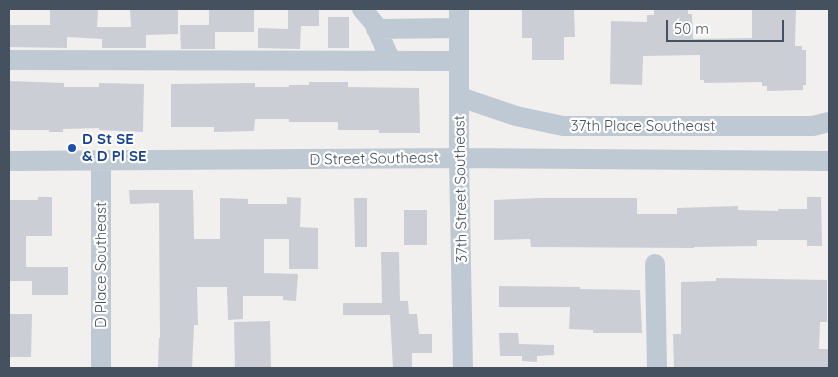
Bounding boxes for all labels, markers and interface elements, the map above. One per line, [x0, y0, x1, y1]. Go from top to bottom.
scale bar [668, 10, 786, 42]
text: 50 m [674, 19, 709, 38]
street label: 37th Street Southeast [451, 115, 471, 263]
street label: 37th Place Southeast [571, 117, 715, 135]
place label: D St SE & D Pl SE [82, 130, 147, 165]
marker: D St SE & D Pl SE [66, 142, 78, 154]
street label: D Street Southeast [309, 149, 439, 169]
street label: D Place Southeast [92, 202, 110, 328]

